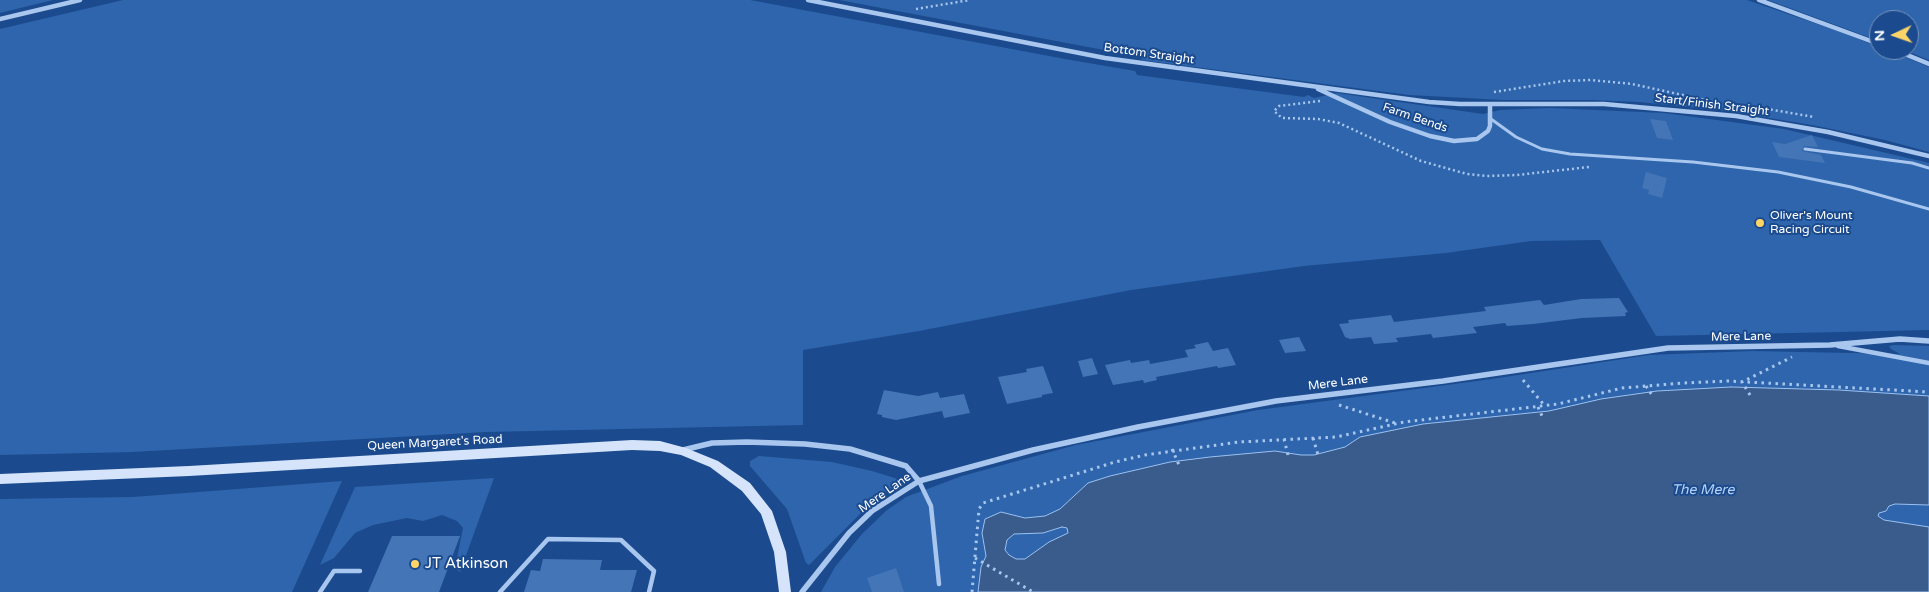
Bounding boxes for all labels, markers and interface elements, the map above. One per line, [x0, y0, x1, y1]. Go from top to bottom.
north arrow [1869, 10, 1919, 60]
text: N [1871, 30, 1888, 42]
street label: Bottom Straight [1103, 41, 1195, 67]
street label: Start/Finish Straight [1654, 91, 1770, 119]
street label: Farm Bends [1381, 100, 1449, 136]
place label: Oliver's Mount Racing Circuit [1770, 209, 1853, 237]
marker: Oliver's Mount Racing Circuit [1754, 217, 1766, 229]
street label: Mere Lane [1711, 329, 1771, 345]
street label: Mere Lane [1307, 372, 1369, 394]
street label: Queen Margaret's Road [367, 432, 503, 454]
street label: Mere Lane [856, 470, 914, 516]
water label: The Mere [1672, 482, 1734, 498]
place label: JT Atkinson [425, 555, 508, 573]
marker: JT Atkinson [409, 558, 421, 570]

